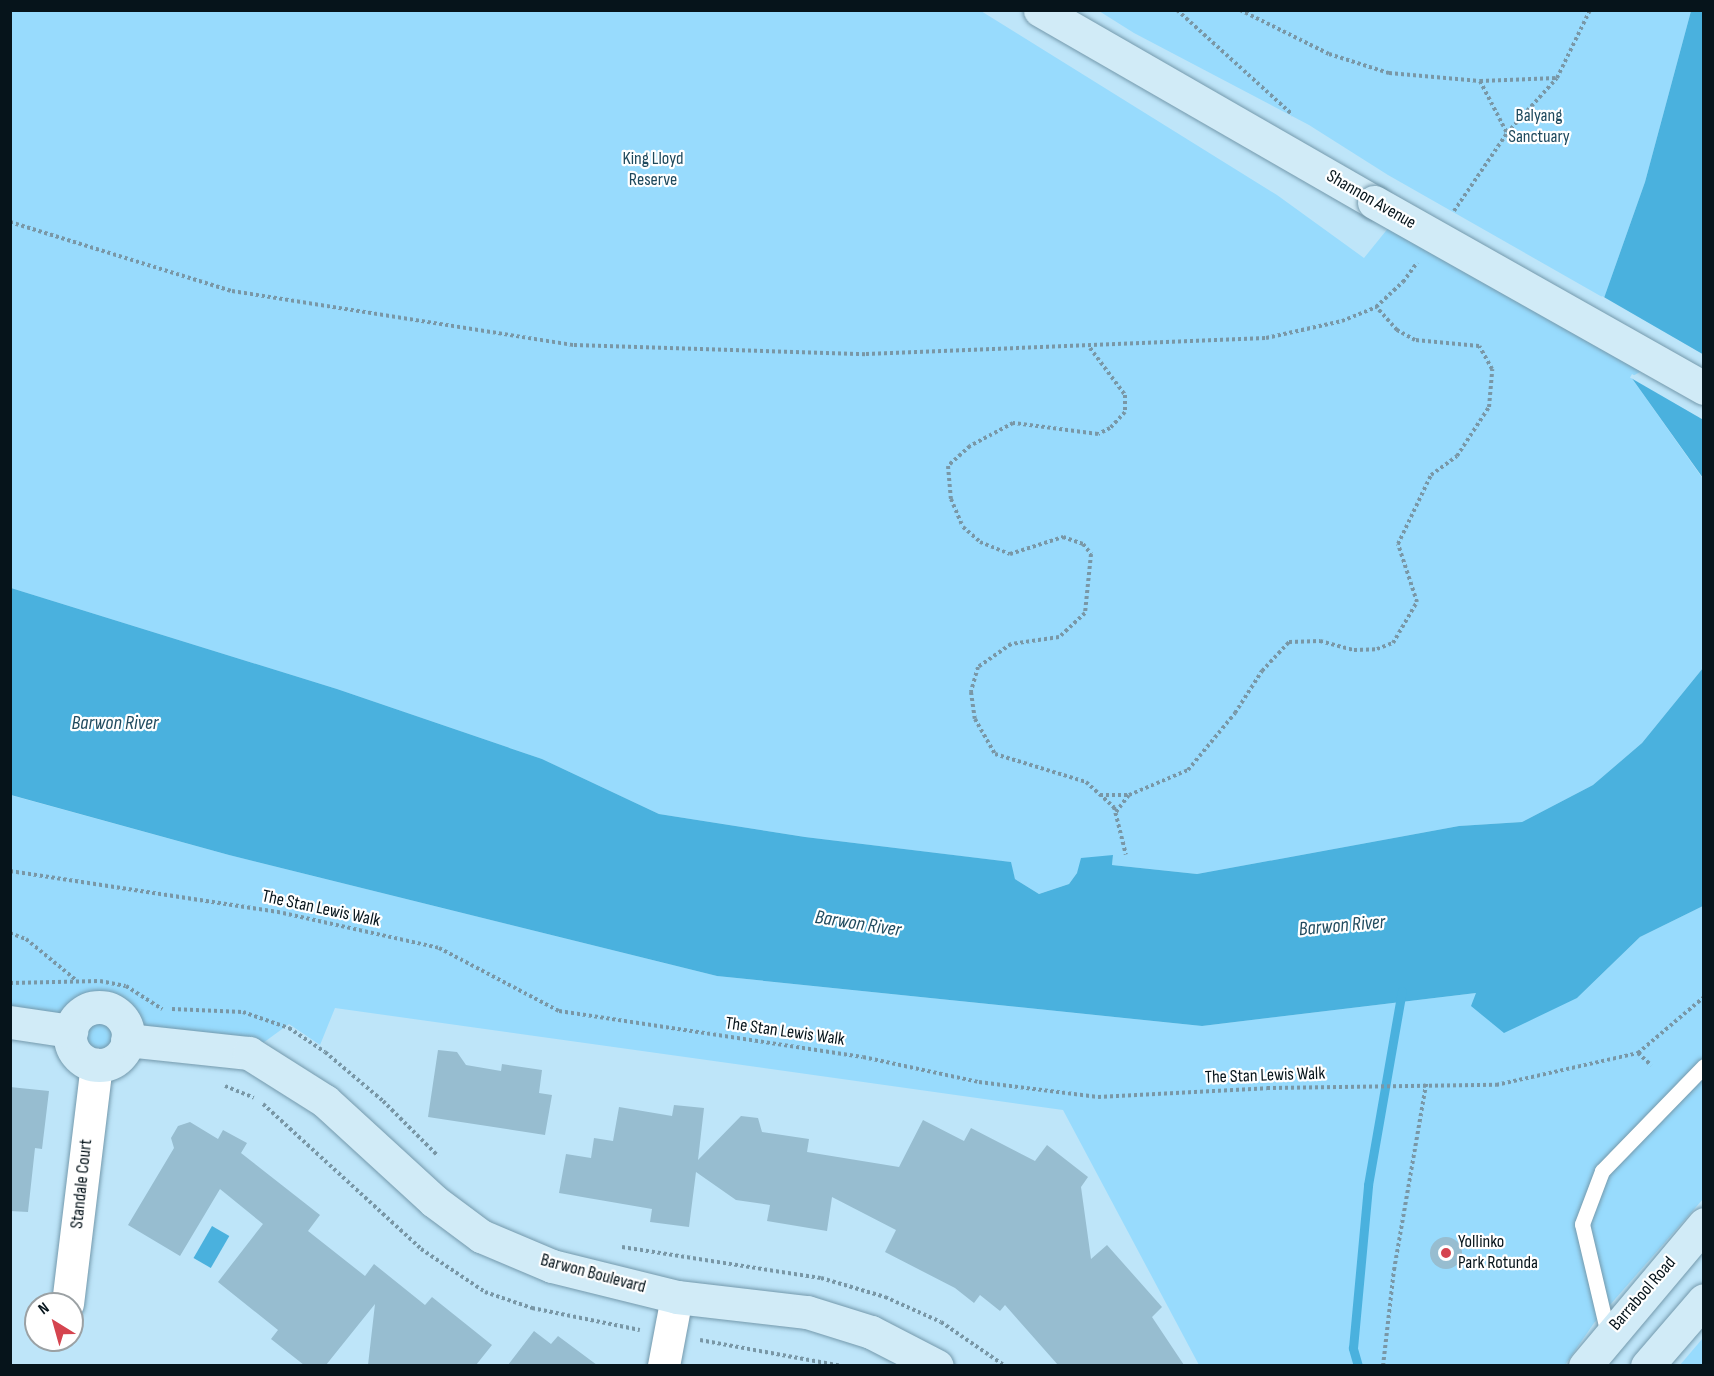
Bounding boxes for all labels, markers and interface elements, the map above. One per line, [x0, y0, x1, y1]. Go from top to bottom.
park label: Balyang Sanctuary [1508, 106, 1570, 148]
park label: King Lloyd Reserve [623, 149, 683, 192]
street label: Shannon Avenue [1322, 166, 1420, 234]
water label: Barwon River [72, 711, 158, 735]
street label: The Stan Lewis Walk [260, 886, 382, 932]
water label: Barwon River [813, 905, 903, 943]
water label: Barwon River [1298, 910, 1386, 942]
street label: The Stan Lewis Walk [724, 1013, 846, 1051]
street label: The Stan Lewis Walk [1204, 1063, 1326, 1089]
street label: Standale Court [67, 1138, 97, 1230]
place label: Yollinko Park Rotunda [1458, 1232, 1538, 1274]
marker: Yollinko Park Rotunda [1439, 1246, 1453, 1260]
street label: Barwon Boulevard [538, 1250, 648, 1298]
street label: Barrabool Road [1605, 1253, 1681, 1335]
north arrow [24, 1292, 84, 1352]
text: N [35, 1299, 53, 1319]

